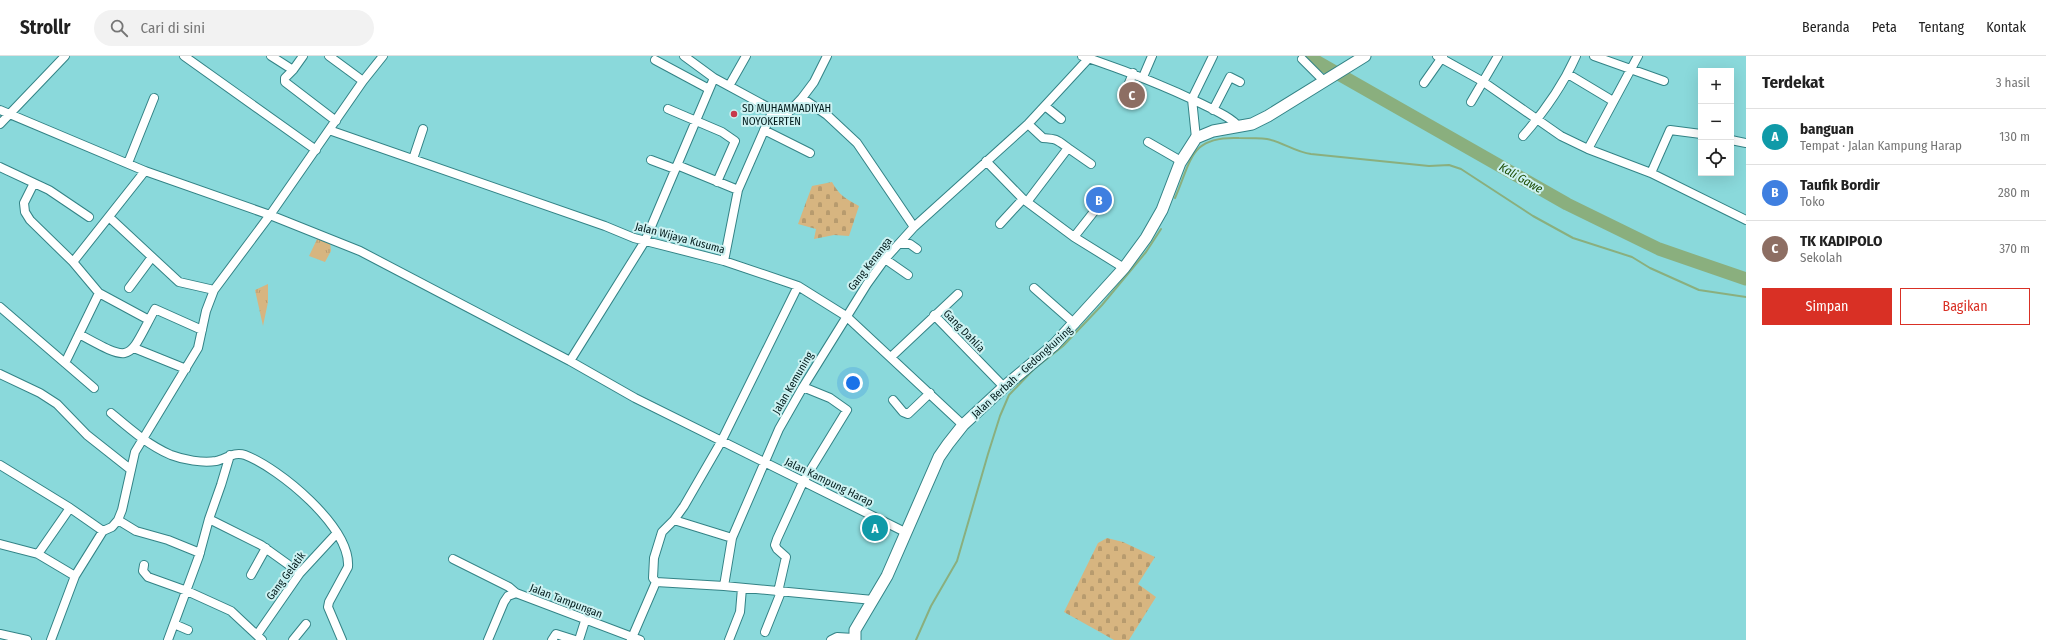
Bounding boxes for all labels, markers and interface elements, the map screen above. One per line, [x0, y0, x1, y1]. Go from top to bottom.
search box [94, 10, 374, 46]
text: Strollr [20, 16, 70, 39]
icon: search [108, 17, 130, 39]
text: Cari di sini [140, 19, 205, 37]
text: Beranda [1802, 19, 1850, 36]
text: Peta [1872, 19, 1897, 36]
text: Tentang [1919, 19, 1964, 36]
text: Kontak [1986, 19, 2026, 36]
map controls [1698, 68, 1734, 176]
button: + [1698, 68, 1734, 104]
text: Terdekat [1762, 72, 1824, 93]
text: 3 hasil [1996, 75, 2030, 90]
pin: C [1119, 80, 1145, 110]
place label: SD MUHAMMADIYAH NOYOKERTEN [742, 102, 831, 128]
button: − [1698, 104, 1734, 140]
marker: SD MUHAMMADIYAH NOYOKERTEN [729, 109, 739, 119]
text: banguan [1800, 120, 1854, 138]
text: A [1771, 129, 1779, 144]
text: 130 m [1999, 129, 2030, 144]
text: Tempat · Jalan Kampung Harap [1800, 138, 1962, 153]
button: locate [1698, 140, 1734, 176]
water label: Kali Gawe [1497, 160, 1546, 196]
text: Taufik Bordir [1800, 176, 1880, 194]
pin: B [1086, 185, 1112, 215]
text: B [1771, 185, 1779, 200]
text: 280 m [1998, 185, 2030, 200]
text: Toko [1800, 194, 1825, 209]
street label: Jalan Wijaya Kusuma [634, 220, 726, 256]
text: TK KADIPOLO [1800, 232, 1882, 250]
street label: Gang Kenanga [845, 235, 895, 293]
text: C [1772, 241, 1778, 256]
text: 370 m [1999, 241, 2030, 256]
text: Sekolah [1800, 250, 1842, 265]
button: Simpan [1762, 288, 1892, 325]
button: Bagikan [1900, 288, 2030, 325]
street label: Gang Dahlia [941, 307, 987, 355]
street label: Jalan Berbah - Gedongkuning [969, 323, 1076, 421]
street label: Jalan Kemuning [770, 349, 816, 416]
your location [843, 373, 863, 393]
street label: Jalan Kampung Harap [783, 455, 875, 509]
pin: A [862, 513, 888, 543]
street label: Gang Gelatik [264, 549, 309, 603]
street label: Jalan Tampungan [528, 581, 604, 621]

